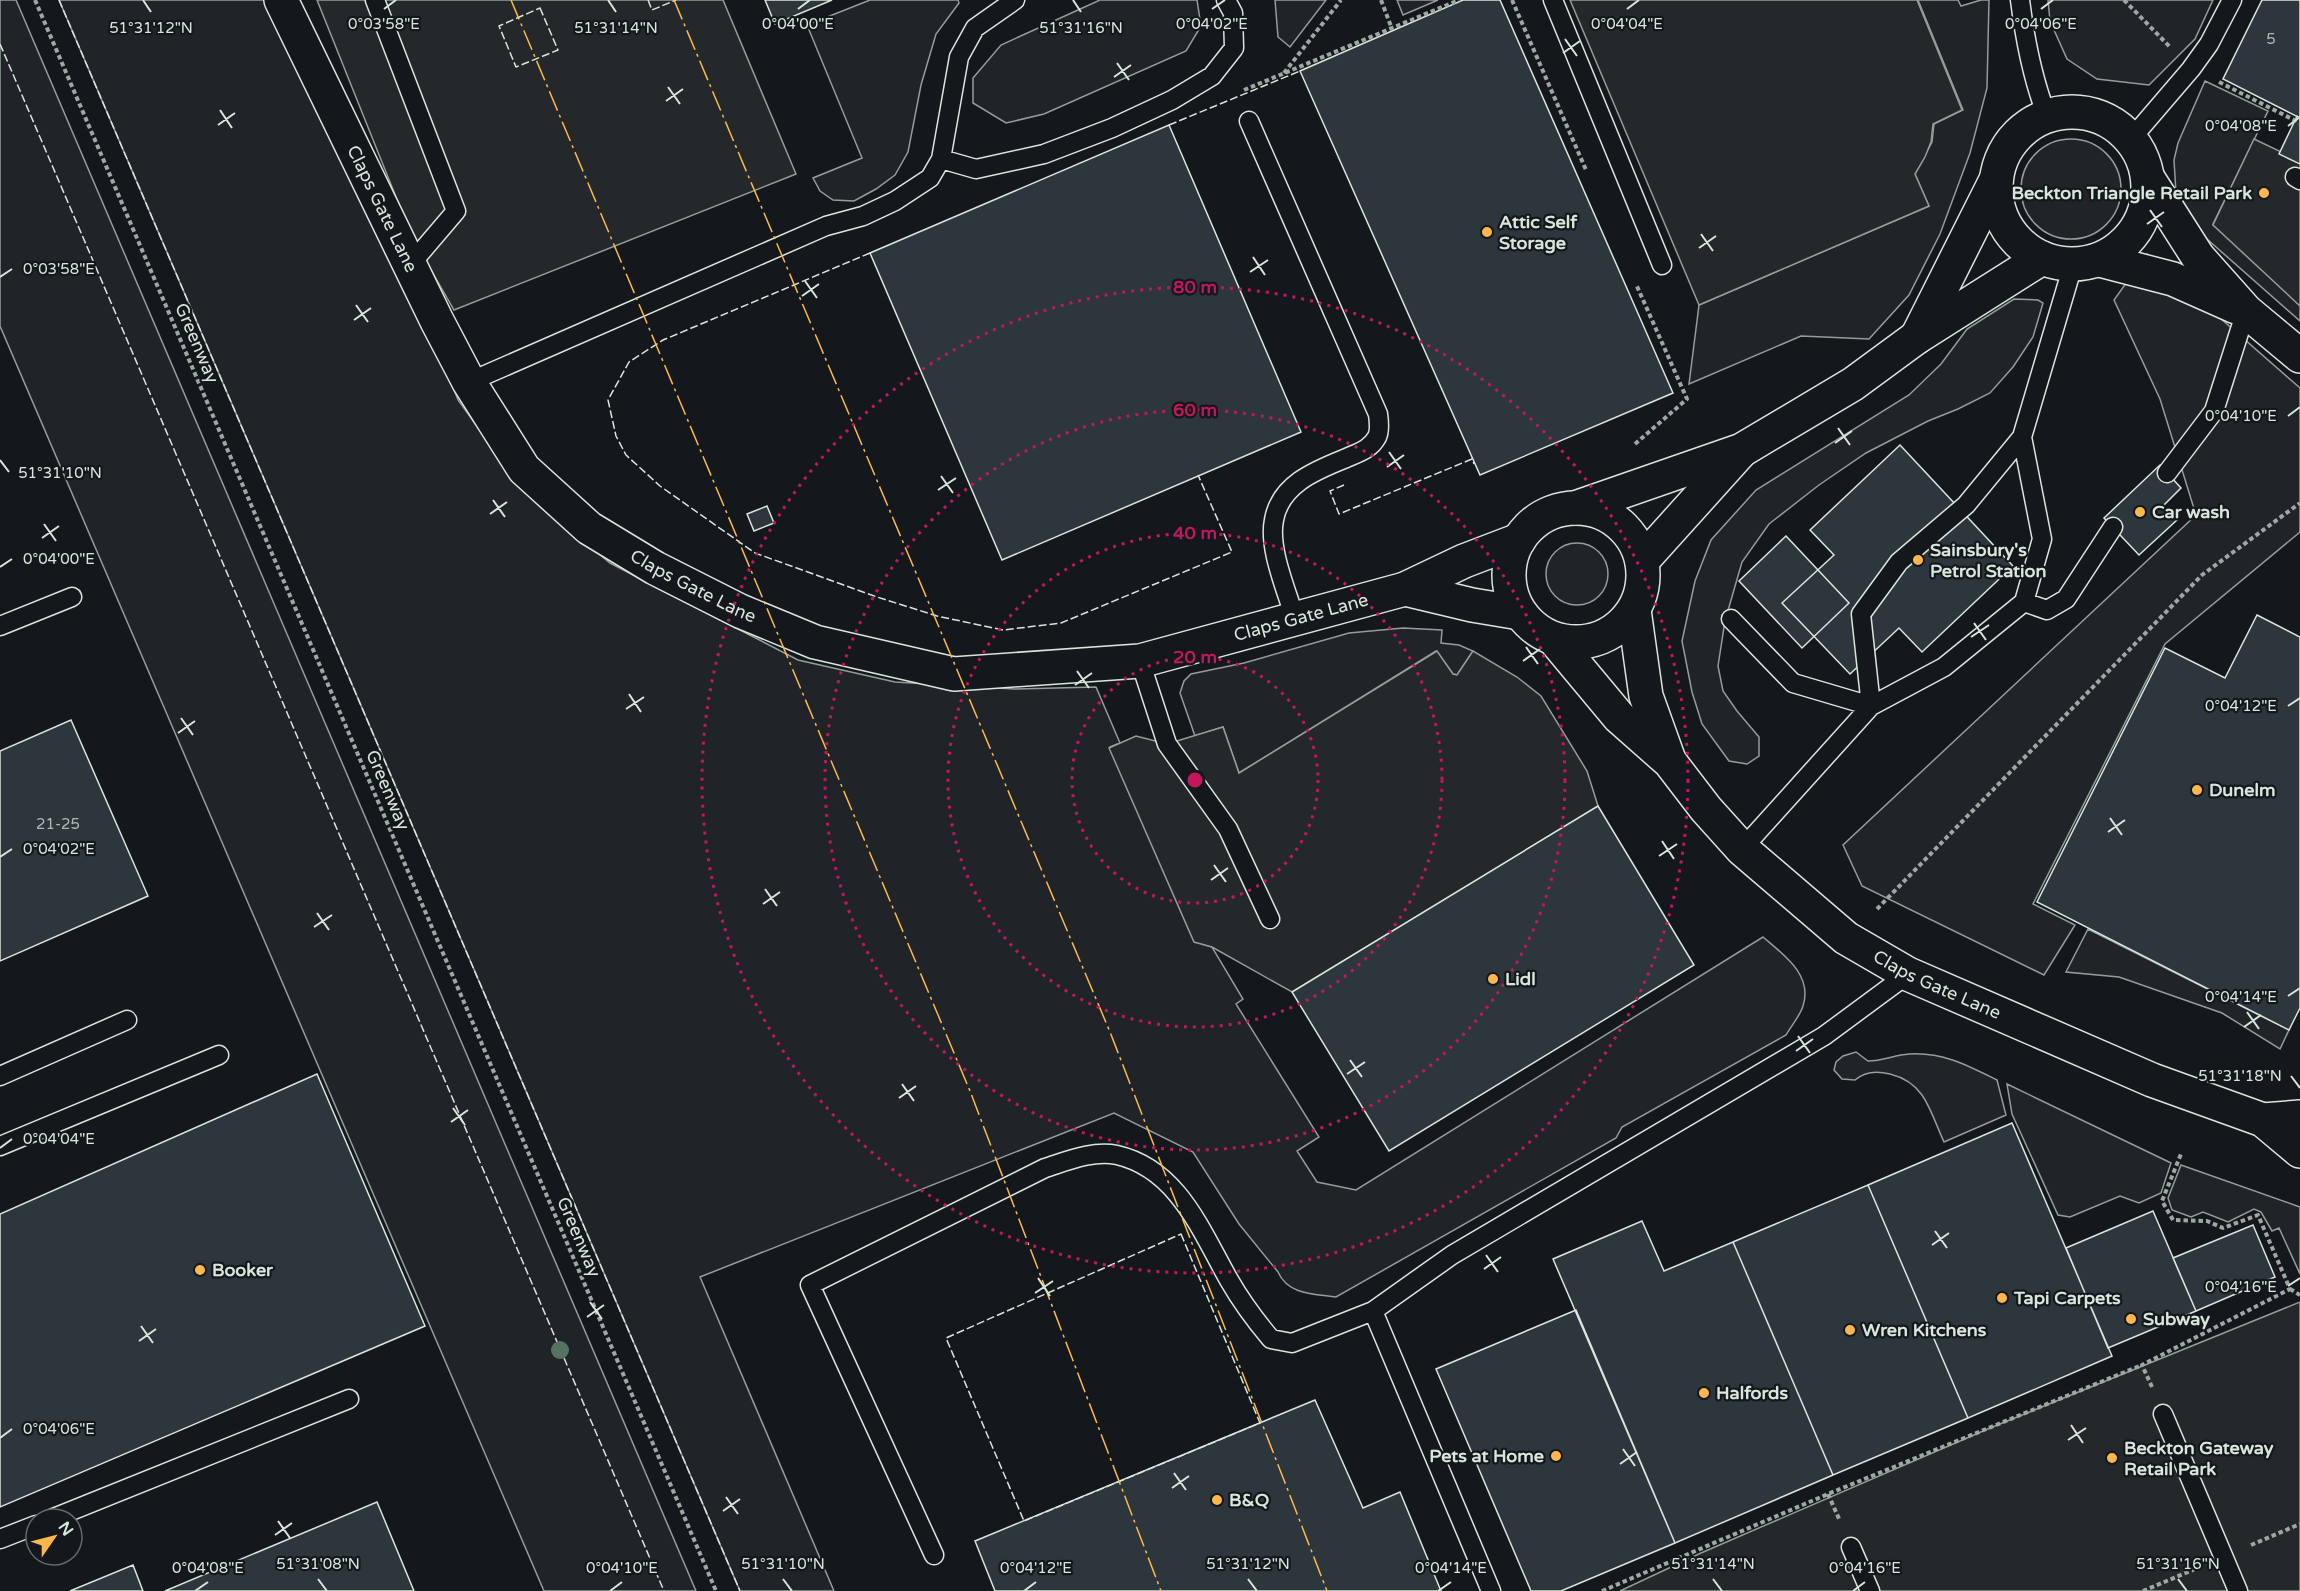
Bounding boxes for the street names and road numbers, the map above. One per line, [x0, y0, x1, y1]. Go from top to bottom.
street label: Claps Gate Lane [342, 141, 423, 276]
street label: Greenway [170, 299, 224, 387]
street label: Claps Gate Lane [626, 545, 759, 627]
street label: Claps Gate Lane [1231, 588, 1371, 646]
street label: Greenway [361, 746, 415, 834]
street label: Claps Gate Lane [1869, 945, 2004, 1024]
street label: Greenway [552, 1193, 606, 1281]

